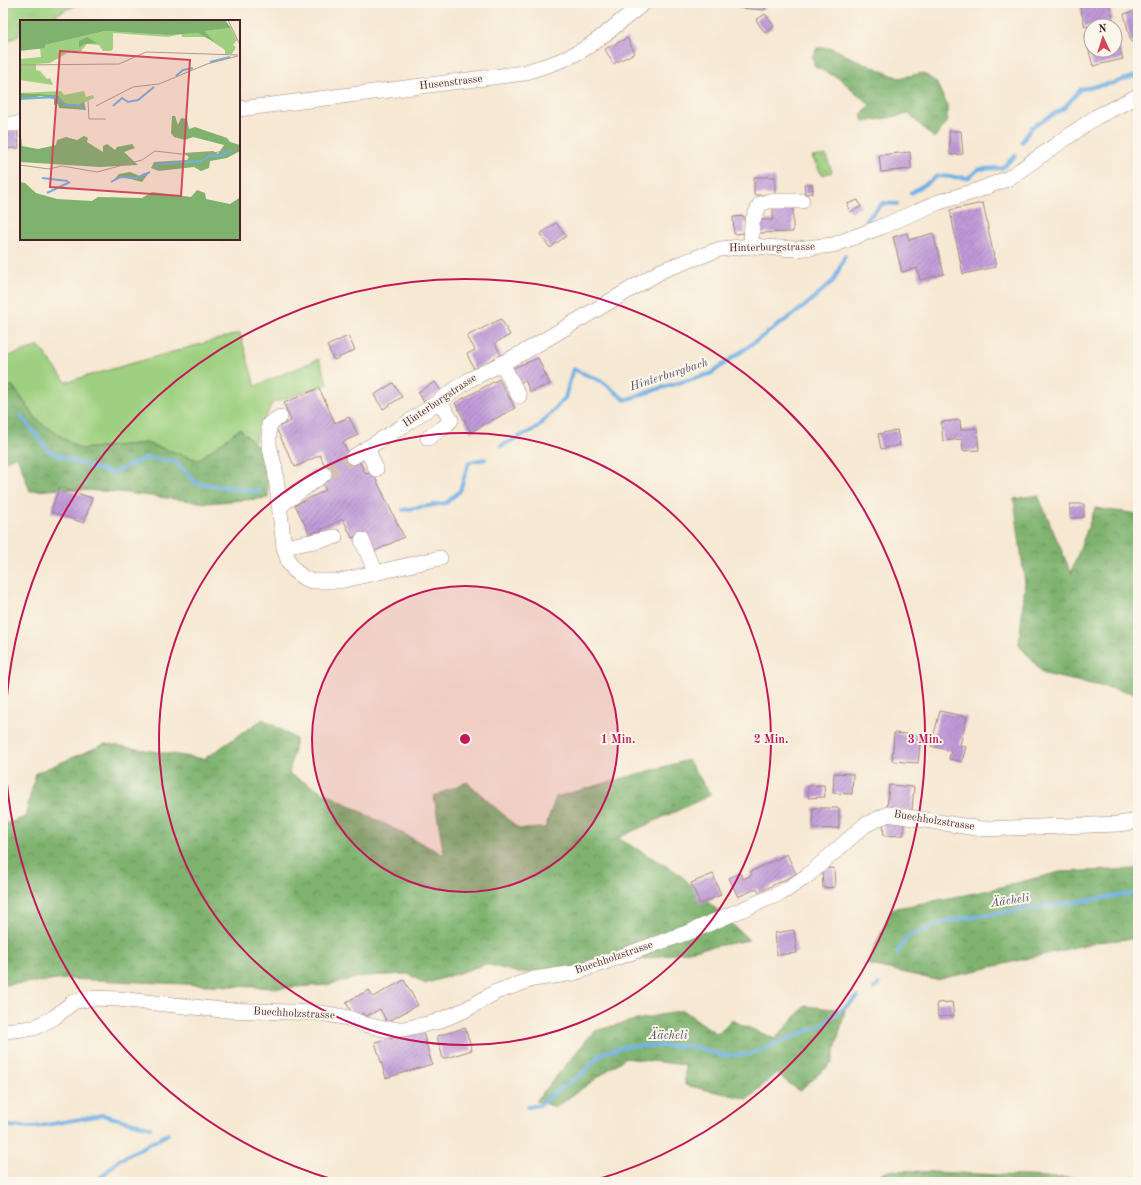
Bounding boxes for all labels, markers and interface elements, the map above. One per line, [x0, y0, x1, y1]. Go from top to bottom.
north arrow [1083, 18, 1123, 58]
inset map [20, 20, 240, 240]
text: N [1098, 24, 1108, 35]
street label: Husenstrasse [419, 74, 483, 92]
street label: Hinterburgstrasse [729, 242, 815, 254]
water label: Hinterburgbach [627, 357, 710, 394]
street label: Hinterburgstrasse [401, 372, 479, 430]
centre of rings [458, 732, 472, 746]
text: 1 Min. [601, 734, 635, 746]
text: 2 Min. [754, 734, 788, 746]
text: 3 Min. [908, 734, 942, 746]
street label: Buechholzstrasse [893, 809, 975, 833]
water label: Äächeli [988, 888, 1030, 910]
street label: Buechholzstrasse [574, 939, 654, 977]
street label: Buechholzstrasse [253, 1006, 335, 1022]
water label: Äächeli [648, 1026, 687, 1042]

